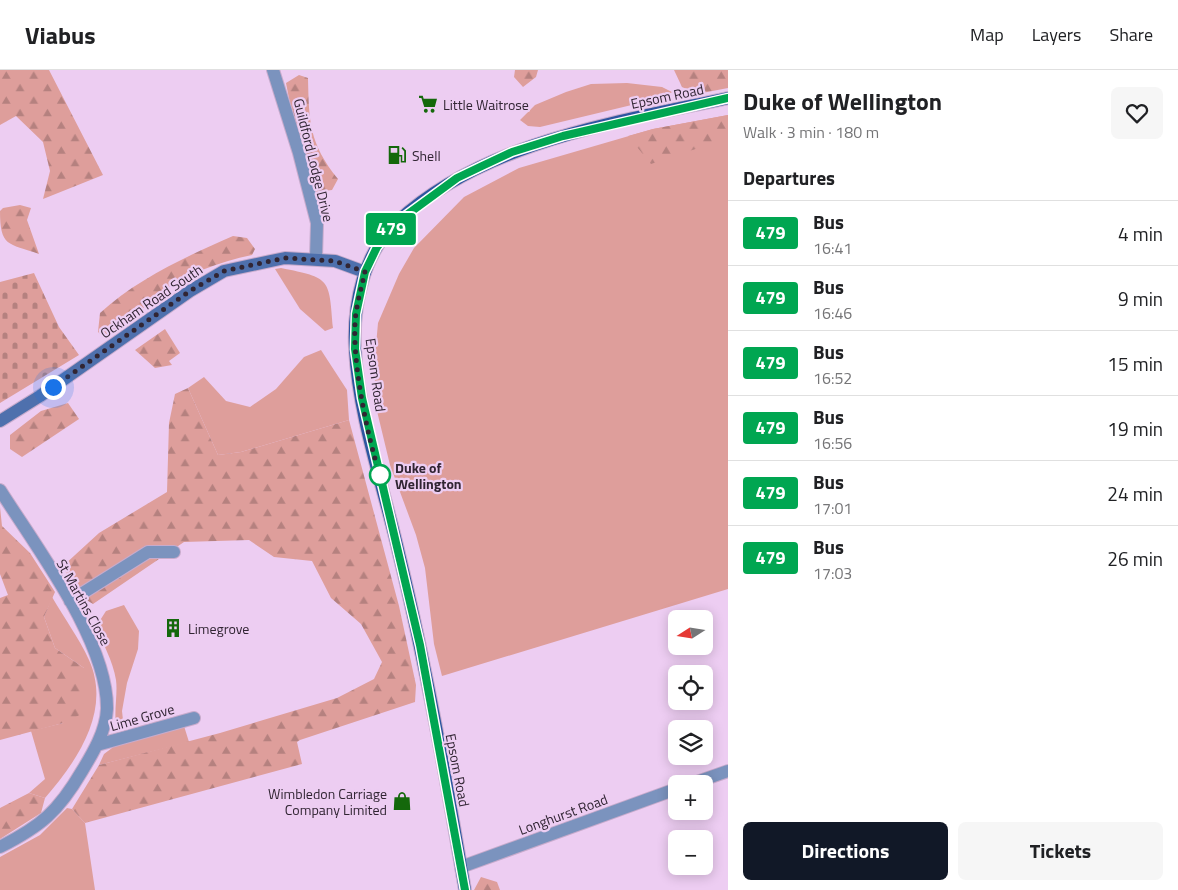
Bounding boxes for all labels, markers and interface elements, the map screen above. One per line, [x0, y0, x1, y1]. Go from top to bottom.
text: Viabus [25, 17, 96, 53]
text: Map [970, 21, 1004, 48]
text: Layers [1032, 21, 1081, 48]
text: Share [1109, 21, 1153, 48]
street label: Epsom Road [629, 78, 705, 114]
text: Duke of Wellington [743, 83, 942, 119]
button: heart [1111, 87, 1163, 139]
supermarket icon: Little Waitrose [417, 93, 439, 115]
place label: Little Waitrose [443, 94, 529, 115]
street label: Guildford Lodge Drive [289, 96, 339, 224]
text: Walk · 3 min · 180 m [743, 120, 879, 144]
fuel station icon: Shell [386, 144, 408, 166]
place label: Shell [412, 145, 441, 166]
text: Departures [743, 163, 835, 192]
text: Bus [813, 207, 844, 236]
line badge: 479 [362, 213, 420, 245]
text: 479 [376, 215, 406, 242]
text: 479 [755, 219, 786, 246]
text: 4 min [1118, 219, 1163, 248]
text: 16:41 [813, 236, 852, 260]
street label: Ockham Road South [96, 259, 206, 343]
text: Bus [813, 272, 844, 301]
text: 479 [755, 284, 786, 311]
text: 9 min [1118, 284, 1163, 313]
text: 16:46 [813, 301, 852, 325]
street label: Epsom Road [360, 337, 392, 413]
text: Bus [813, 337, 844, 366]
text: 479 [755, 349, 786, 376]
text: 15 min [1107, 349, 1163, 378]
text: 16:52 [813, 366, 852, 390]
your location [41, 375, 66, 400]
text: Bus [813, 402, 844, 431]
text: 479 [755, 414, 786, 441]
text: 19 min [1107, 414, 1163, 443]
text: 16:56 [813, 431, 852, 455]
place label: Duke of Wellington [395, 457, 462, 494]
marker: Duke of Wellington [369, 464, 391, 486]
text: Bus [813, 467, 844, 496]
text: 479 [755, 479, 786, 506]
text: 24 min [1107, 479, 1163, 508]
text: 17:01 [813, 496, 852, 520]
text: Bus [813, 532, 844, 561]
text: 479 [755, 544, 786, 571]
text: 26 min [1107, 544, 1163, 573]
street label: St Martins Close [52, 555, 116, 649]
text: 17:03 [813, 561, 852, 585]
north arrow [668, 610, 712, 655]
map controls [668, 610, 713, 875]
building icon: Limegrove [162, 617, 184, 639]
place label: Limegrove [188, 618, 249, 639]
button: locate [668, 665, 713, 710]
street label: Lime Grove [107, 698, 177, 736]
button: layers [668, 720, 713, 765]
street label: Epsom Road [441, 732, 475, 808]
button: + [668, 775, 713, 820]
place label: Wimbledon Carriage Company Limited [268, 783, 387, 820]
street label: Longhurst Road [516, 788, 610, 840]
shop icon: Wimbledon Carriage Company Limited [391, 790, 413, 812]
button: Directions [743, 822, 948, 880]
button: Tickets [958, 822, 1163, 880]
button: − [668, 830, 713, 875]

